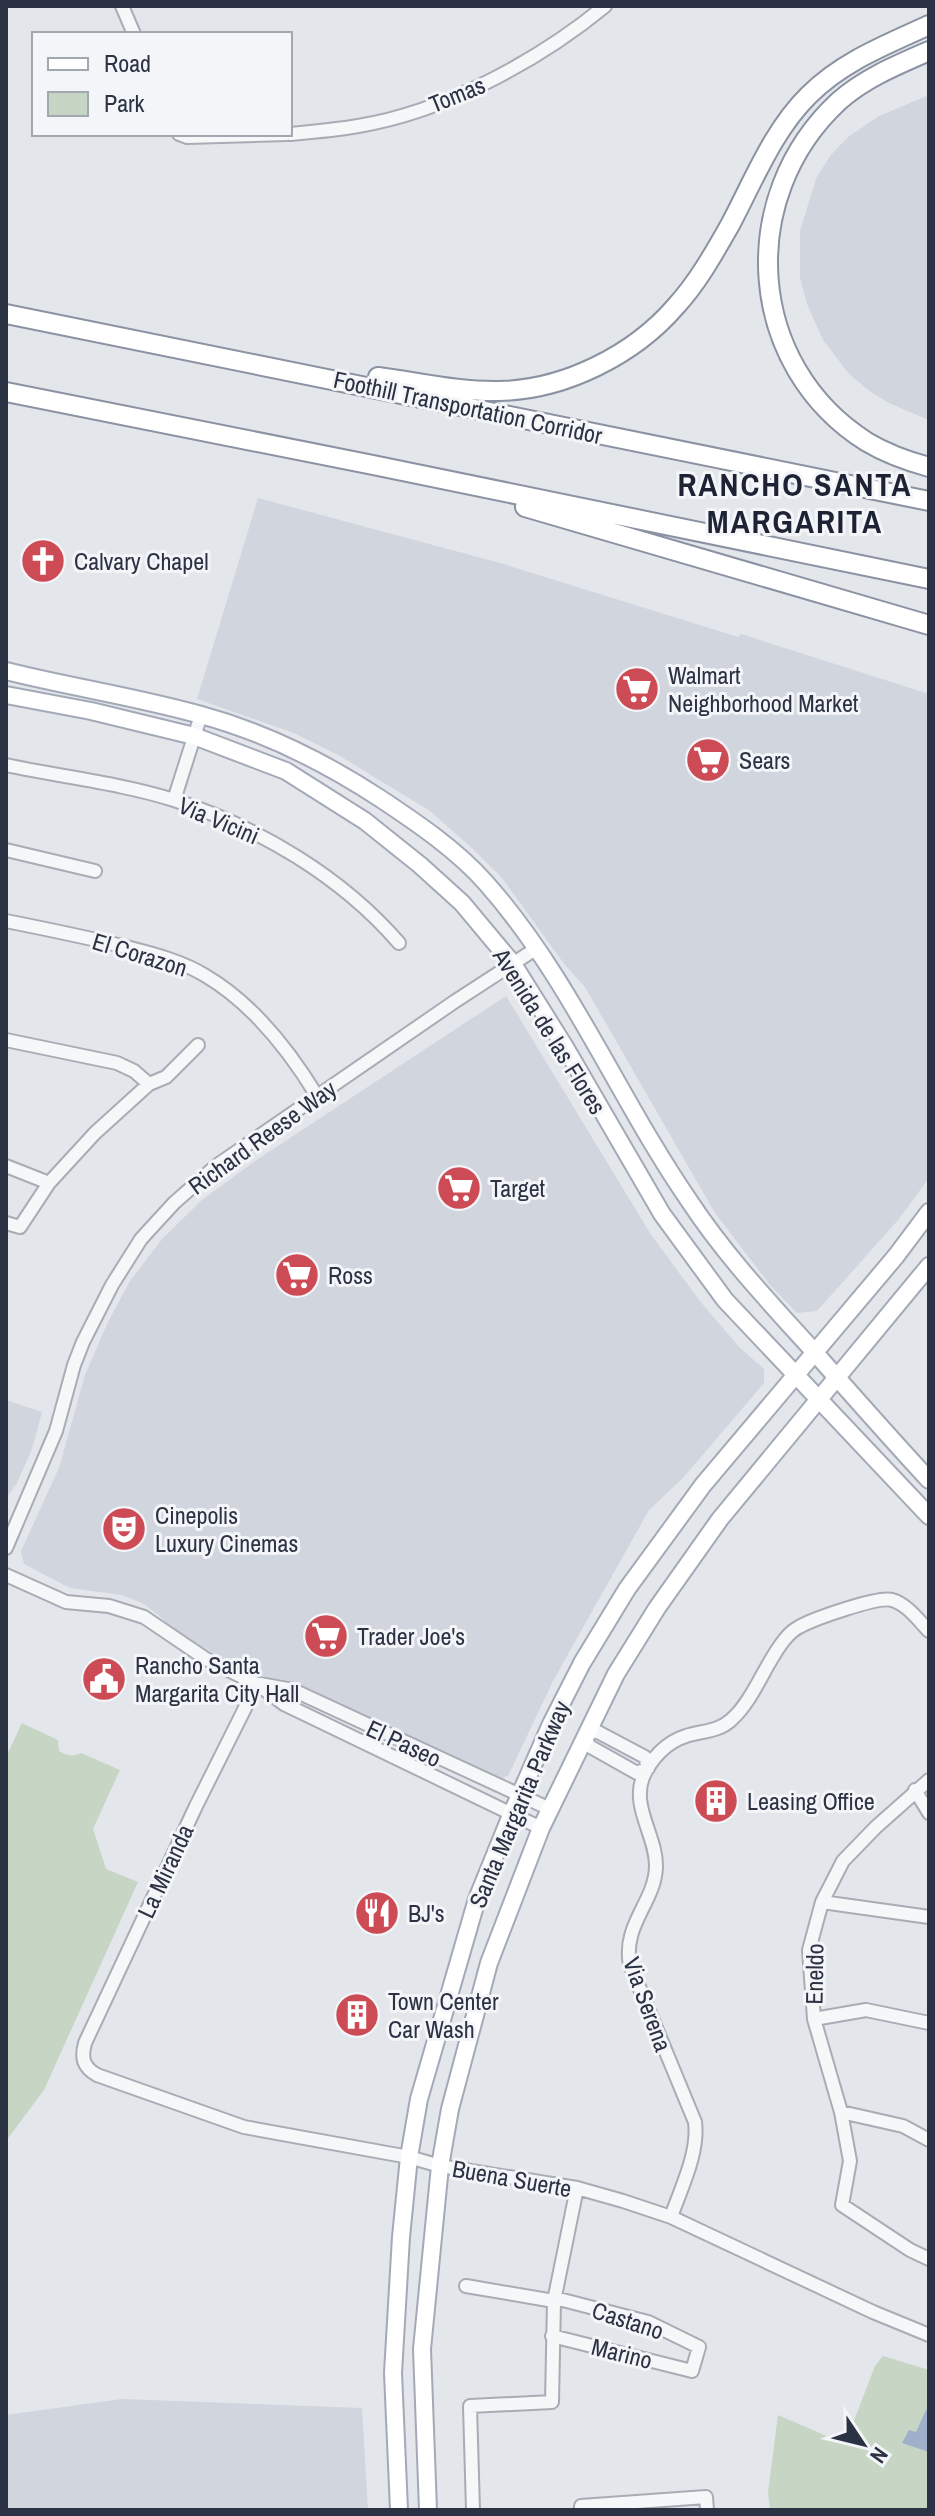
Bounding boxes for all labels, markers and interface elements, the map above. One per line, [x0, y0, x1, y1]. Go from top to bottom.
legend [32, 32, 292, 136]
text: Road [104, 47, 151, 79]
street label: Tomas [424, 68, 490, 120]
text: Park [104, 87, 145, 119]
street label: Foothill Transportation Corridor [331, 363, 606, 451]
district label: RANCHO SANTA MARGARITA [678, 463, 912, 543]
church icon: Calvary Chapel [19, 537, 67, 585]
place label: Calvary Chapel [74, 545, 209, 577]
place label: Walmart Neighborhood Market [668, 659, 859, 719]
supermarket icon: Walmart Neighborhood Market [613, 665, 661, 713]
supermarket icon: Sears [684, 736, 732, 784]
place label: Sears [739, 744, 790, 776]
street label: Via Vicini [174, 789, 264, 851]
street label: El Corazon [89, 924, 191, 984]
street label: Avenida de las Flores [486, 941, 614, 1120]
street label: Richard Reese Way [182, 1072, 342, 1201]
supermarket icon: Target [435, 1164, 483, 1212]
place label: Target [490, 1172, 546, 1204]
supermarket icon: Ross [273, 1251, 321, 1299]
place label: Ross [328, 1259, 373, 1291]
place label: Cinepolis Luxury Cinemas [155, 1499, 298, 1559]
theatre icon: Cinepolis Luxury Cinemas [100, 1505, 148, 1553]
supermarket icon: Trader Joe's [302, 1612, 350, 1660]
place label: Trader Joe's [357, 1620, 465, 1652]
place label: Rancho Santa Margarita City Hall [135, 1649, 299, 1709]
public building icon: Rancho Santa Margarita City Hall [80, 1655, 128, 1703]
street label: Santa Margarita Parkway [461, 1695, 577, 1912]
street label: El Paseo [362, 1712, 446, 1774]
building icon: Leasing Office [692, 1777, 740, 1825]
place label: Leasing Office [747, 1785, 875, 1817]
street label: La Miranda [129, 1819, 201, 1923]
restaurant icon: BJ's [353, 1889, 401, 1937]
place label: BJ's [408, 1897, 445, 1929]
street label: Eneldo [797, 1943, 831, 2005]
street label: Via Serena [616, 1952, 680, 2056]
place label: Town Center Car Wash [388, 1985, 499, 2045]
building icon: Town Center Car Wash [333, 1991, 381, 2039]
street label: Buena Suerte [450, 2152, 574, 2204]
street label: Castano [588, 2293, 668, 2347]
street label: Marino [588, 2330, 656, 2376]
north arrow [823, 2404, 903, 2484]
text: N [863, 2442, 895, 2469]

